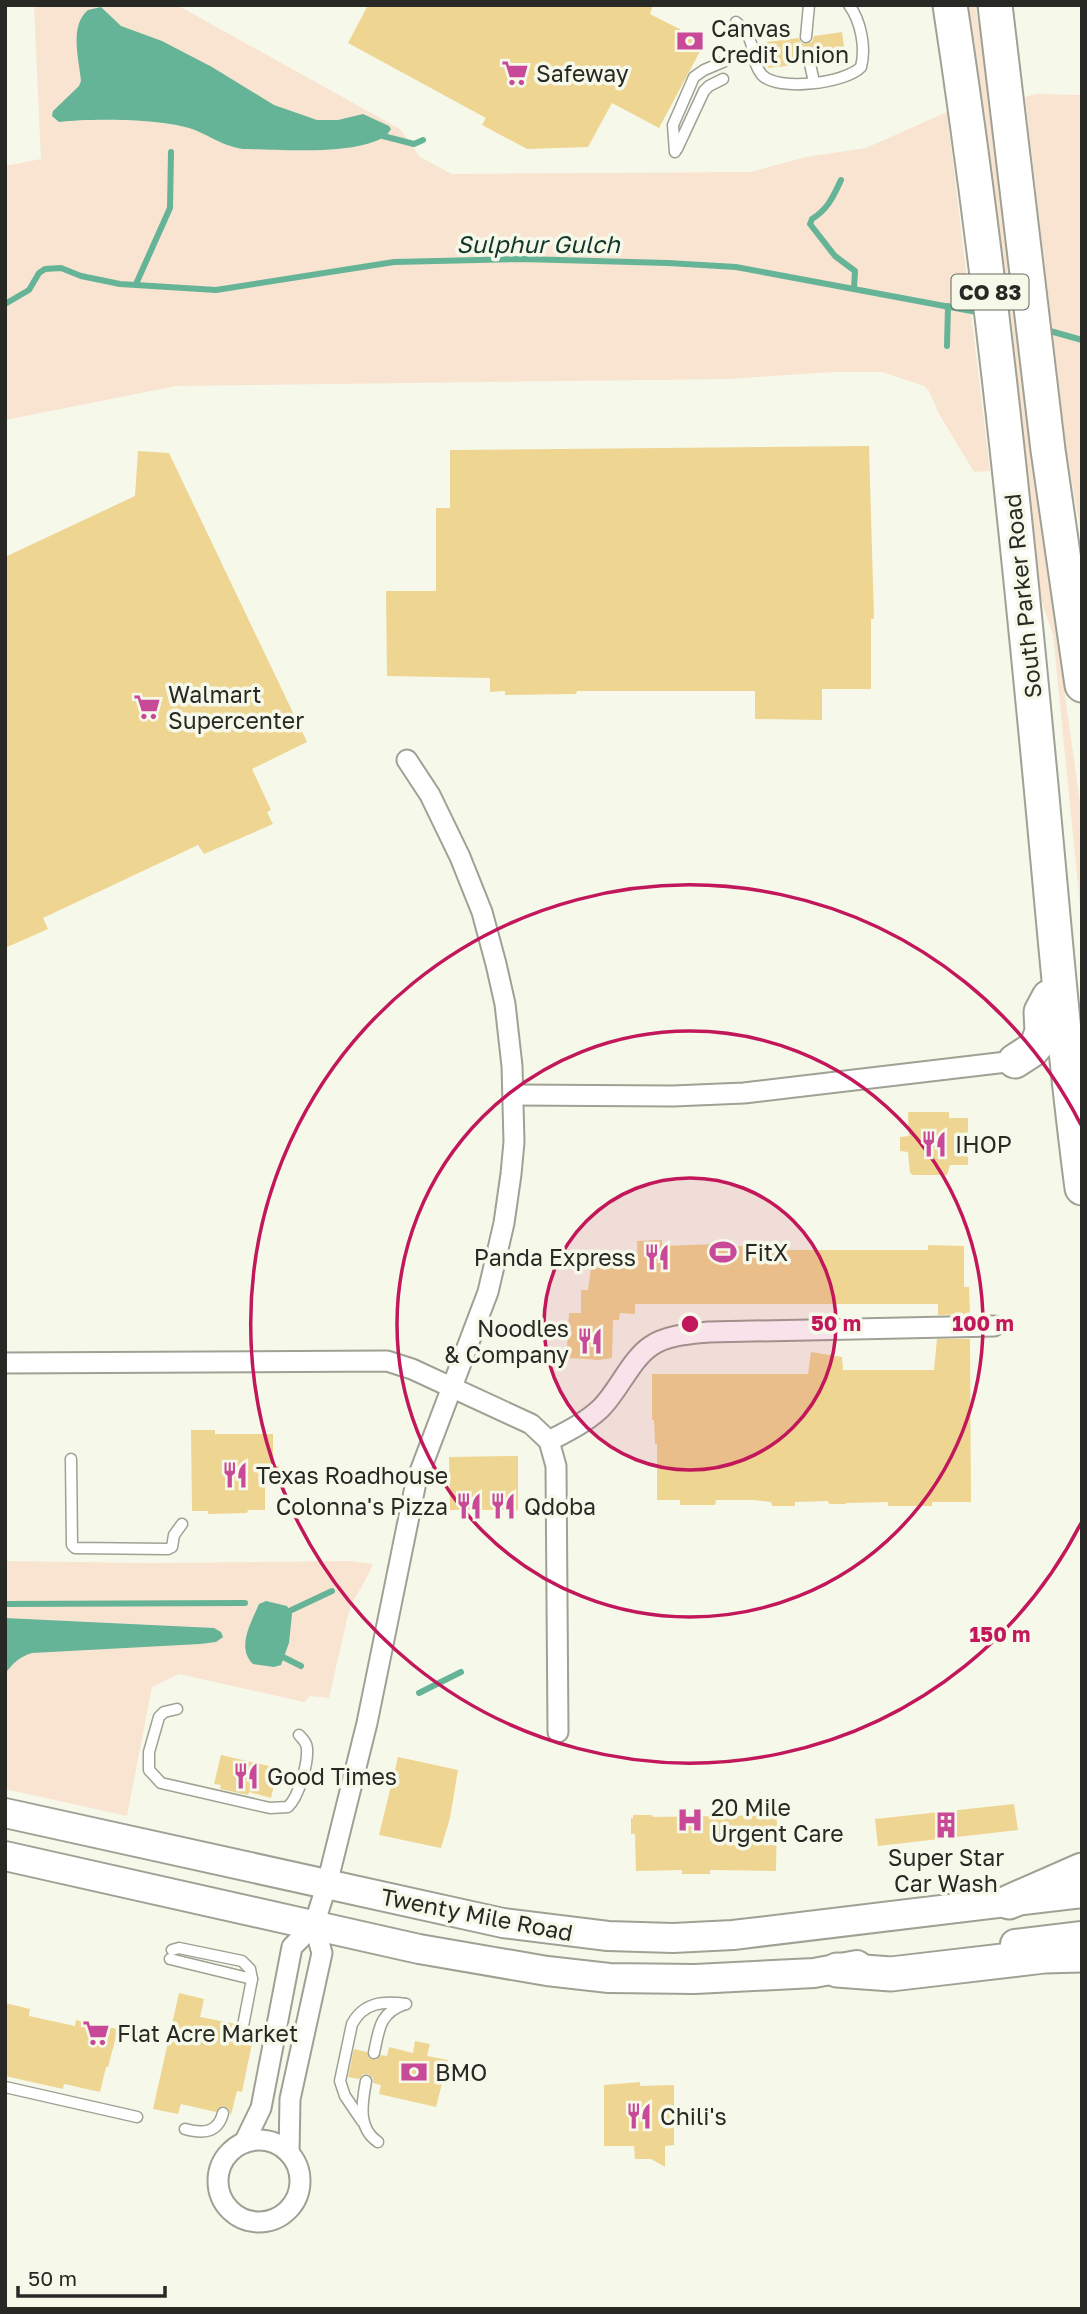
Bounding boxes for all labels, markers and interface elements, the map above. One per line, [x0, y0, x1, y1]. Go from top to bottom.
place label: Canvas Credit Union [711, 14, 849, 68]
bank icon: Canvas Credit Union [675, 26, 705, 56]
supermarket icon: Safeway [500, 58, 530, 88]
place label: Safeway [536, 59, 629, 87]
water label: Sulphur Gulch [456, 229, 621, 258]
road number: CO 83 [951, 274, 1028, 310]
street label: South Parker Road [997, 492, 1047, 700]
place label: Walmart Supercenter [168, 680, 304, 734]
supermarket icon: Walmart Supercenter [132, 692, 162, 722]
restaurant icon: IHOP [919, 1129, 949, 1159]
place label: IHOP [955, 1130, 1012, 1158]
sports icon: FitX [708, 1237, 738, 1267]
place label: FitX [744, 1238, 788, 1266]
restaurant icon: Panda Express [642, 1242, 672, 1272]
place label: Panda Express [474, 1243, 636, 1271]
text: 50 m [811, 1310, 861, 1336]
text: 100 m [952, 1310, 1014, 1336]
centre of rings [678, 1312, 702, 1336]
place label: Noodles & Company [444, 1314, 569, 1368]
restaurant icon: Noodles & Company [575, 1326, 605, 1356]
restaurant icon: Texas Roadhouse [220, 1460, 250, 1490]
place label: Texas Roadhouse [256, 1461, 448, 1489]
restaurant icon: Colonna's Pizza [454, 1491, 484, 1521]
restaurant icon: Qdoba [488, 1491, 518, 1521]
place label: Colonna's Pizza [276, 1492, 448, 1520]
place label: Qdoba [524, 1492, 596, 1520]
text: 150 m [970, 1621, 1030, 1647]
restaurant icon: Good Times [231, 1761, 261, 1791]
place label: Good Times [267, 1762, 397, 1790]
place label: 20 Mile Urgent Care [711, 1793, 844, 1847]
hospital icon: 20 Mile Urgent Care [675, 1805, 705, 1835]
building icon: Super Star Car Wash [931, 1810, 961, 1840]
place label: Super Star Car Wash [888, 1843, 1004, 1897]
street label: Twenty Mile Road [379, 1882, 575, 1946]
supermarket icon: Flat Acre Market [81, 2018, 111, 2048]
place label: Flat Acre Market [117, 2019, 298, 2047]
bank icon: BMO [399, 2057, 429, 2087]
place label: BMO [435, 2058, 487, 2086]
restaurant icon: Chili's [624, 2101, 654, 2131]
place label: Chili's [660, 2102, 727, 2130]
scale bar [18, 2254, 164, 2298]
text: 50 m [28, 2265, 77, 2291]

